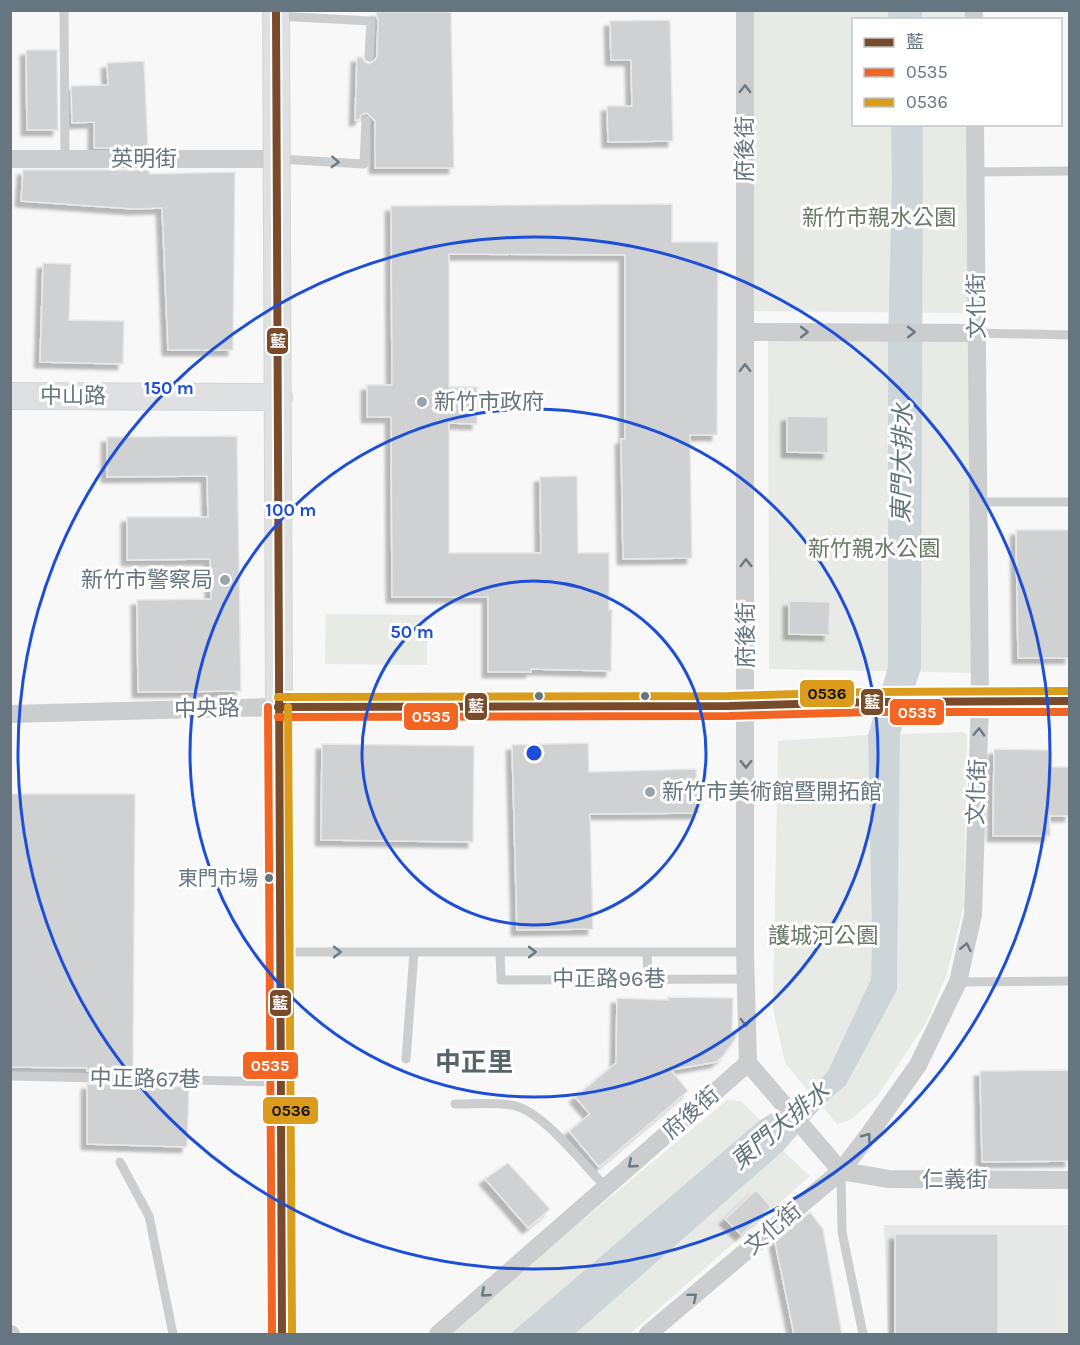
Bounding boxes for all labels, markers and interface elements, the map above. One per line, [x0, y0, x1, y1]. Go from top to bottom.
legend [852, 18, 1062, 126]
text: 藍 [906, 31, 924, 53]
text: 0535 [906, 61, 948, 83]
one-way arrow [739, 85, 751, 94]
text: 0536 [906, 91, 948, 113]
street label: 府後街 [732, 116, 758, 182]
street label: 英明街 [111, 146, 177, 172]
one-way arrow [331, 155, 340, 168]
park label: 新竹市親水公園 [802, 205, 956, 231]
street label: 文化街 [963, 273, 991, 339]
one-way arrow [799, 326, 808, 338]
one-way arrow [906, 326, 915, 338]
line badge: 藍 [266, 327, 289, 355]
text: 藍 [270, 332, 286, 351]
one-way arrow [739, 364, 751, 373]
text: 150 m [144, 377, 194, 399]
street label: 中山路 [40, 383, 106, 409]
place label: 新竹市政府 [434, 389, 544, 415]
marker: 新竹市政府 [415, 395, 429, 409]
water label: 東門大排水 [887, 402, 917, 523]
text: 100 m [266, 499, 316, 521]
park label: 新竹親水公園 [808, 536, 940, 562]
one-way arrow [740, 558, 752, 567]
place label: 新竹市警察局 [81, 567, 213, 593]
marker: 新竹市警察局 [218, 573, 232, 587]
street label: 府後街 [733, 602, 759, 668]
text: 50 m [390, 621, 434, 643]
line badge: 0536 [799, 679, 855, 708]
text: 0536 [807, 684, 847, 703]
line badge: 藍 [860, 688, 884, 716]
unlabelled marker [533, 690, 545, 702]
unlabelled marker [639, 690, 651, 702]
line badge: 藍 [464, 692, 488, 721]
text: 藍 [864, 693, 880, 712]
street label: 中央路 [174, 695, 240, 723]
text: 藍 [468, 697, 484, 716]
line badge: 0535 [889, 698, 945, 726]
line badge: 0535 [403, 702, 459, 731]
text: 0535 [898, 703, 936, 722]
text: 0535 [412, 707, 450, 726]
one-way arrow [973, 728, 985, 737]
centre of rings [524, 743, 544, 763]
one-way arrow [740, 759, 752, 768]
street label: 文化街 [963, 759, 991, 825]
place label: 新竹市美術館暨開拓館 [662, 779, 882, 805]
marker: 新竹市美術館暨開拓館 [643, 785, 657, 799]
place label: 東門市場 [178, 867, 258, 890]
marker: 東門市場 [263, 872, 275, 884]
park label: 護城河公園 [768, 923, 878, 949]
one-way arrow [958, 943, 971, 953]
one-way arrow [332, 946, 341, 958]
one-way arrow [527, 946, 536, 958]
street label: 中正路96巷 [552, 966, 666, 992]
line badge: 藍 [269, 989, 292, 1017]
text: 藍 [272, 994, 288, 1013]
one-way arrow [740, 1017, 753, 1026]
district label: 中正里 [435, 1047, 513, 1078]
line badge: 0535 [242, 1051, 299, 1080]
text: 0535 [251, 1056, 289, 1075]
street label: 中正路67巷 [89, 1065, 201, 1093]
water label: 東門大排水 [725, 1076, 836, 1175]
street label: 府後街 [658, 1082, 724, 1144]
line badge: 0536 [262, 1096, 319, 1125]
text: 0536 [271, 1101, 311, 1120]
one-way arrow [860, 1133, 871, 1144]
one-way arrow [628, 1157, 639, 1168]
street label: 仁義街 [922, 1167, 988, 1193]
street label: 文化街 [739, 1198, 807, 1260]
one-way arrow [481, 1286, 492, 1297]
one-way arrow [686, 1293, 697, 1304]

